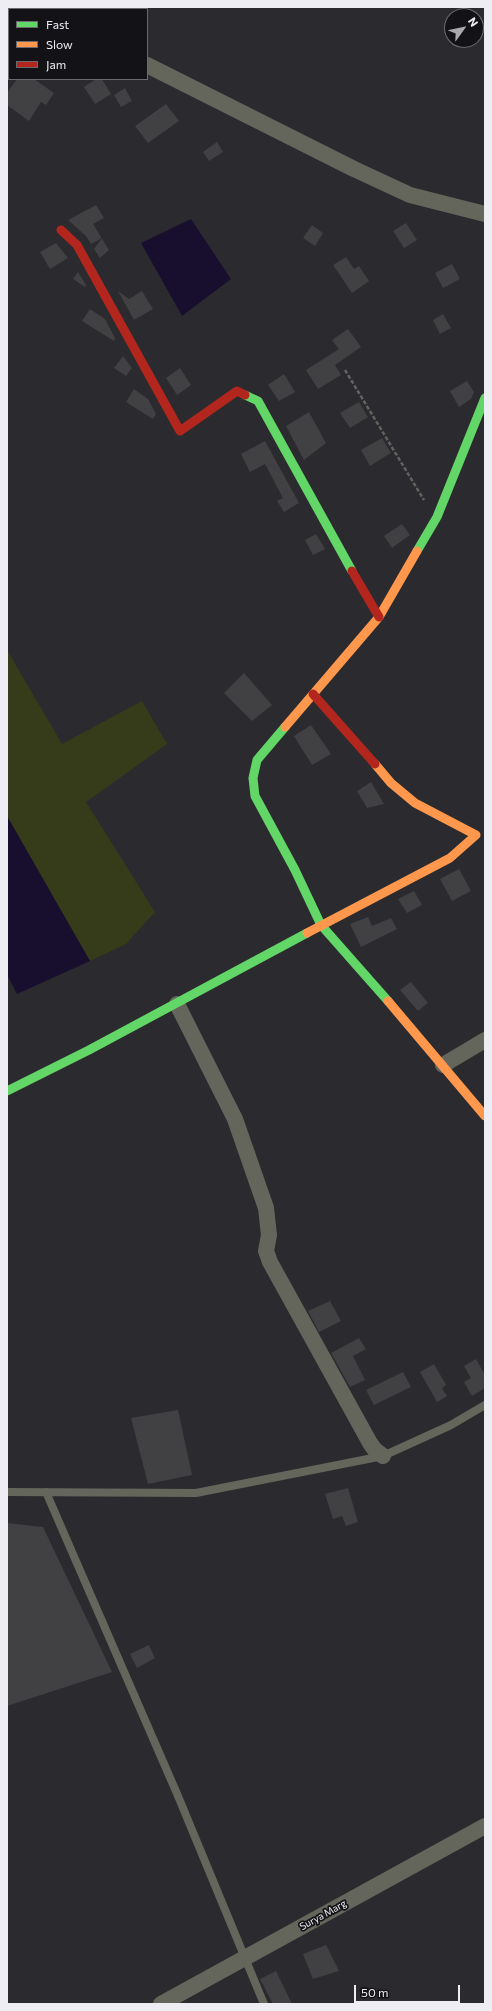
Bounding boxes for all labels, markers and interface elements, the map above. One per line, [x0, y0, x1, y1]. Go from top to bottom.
legend [8, 8, 148, 80]
north arrow [444, 8, 484, 48]
text: N [466, 15, 481, 29]
text: Fast [46, 17, 69, 31]
text: Slow [46, 37, 73, 51]
text: Jam [46, 57, 66, 71]
street label: Surya Marg [297, 1897, 349, 1933]
scale bar [356, 1977, 462, 2003]
text: 50 m [361, 1985, 389, 1999]

